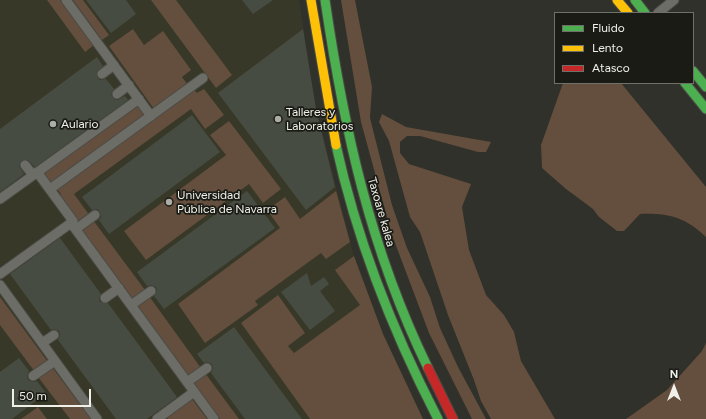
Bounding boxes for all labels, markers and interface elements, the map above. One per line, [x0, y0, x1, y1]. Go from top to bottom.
legend [554, 12, 694, 84]
text: Fluido [592, 21, 625, 35]
text: Lento [592, 41, 623, 55]
text: Atasco [592, 61, 630, 75]
place label: Talleres y Laboratorios [286, 105, 353, 133]
marker: Talleres y Laboratorios [273, 114, 283, 124]
place label: Aulario [61, 117, 98, 131]
marker: Aulario [48, 119, 58, 129]
street label: Taxoare kalea [364, 176, 398, 248]
place label: Universidad Pública de Navarra [177, 188, 277, 216]
marker: Universidad Pública de Navarra [164, 197, 174, 207]
north arrow [654, 367, 694, 407]
text: N [670, 368, 678, 381]
scale bar [14, 381, 93, 407]
text: 50 m [19, 389, 47, 403]

